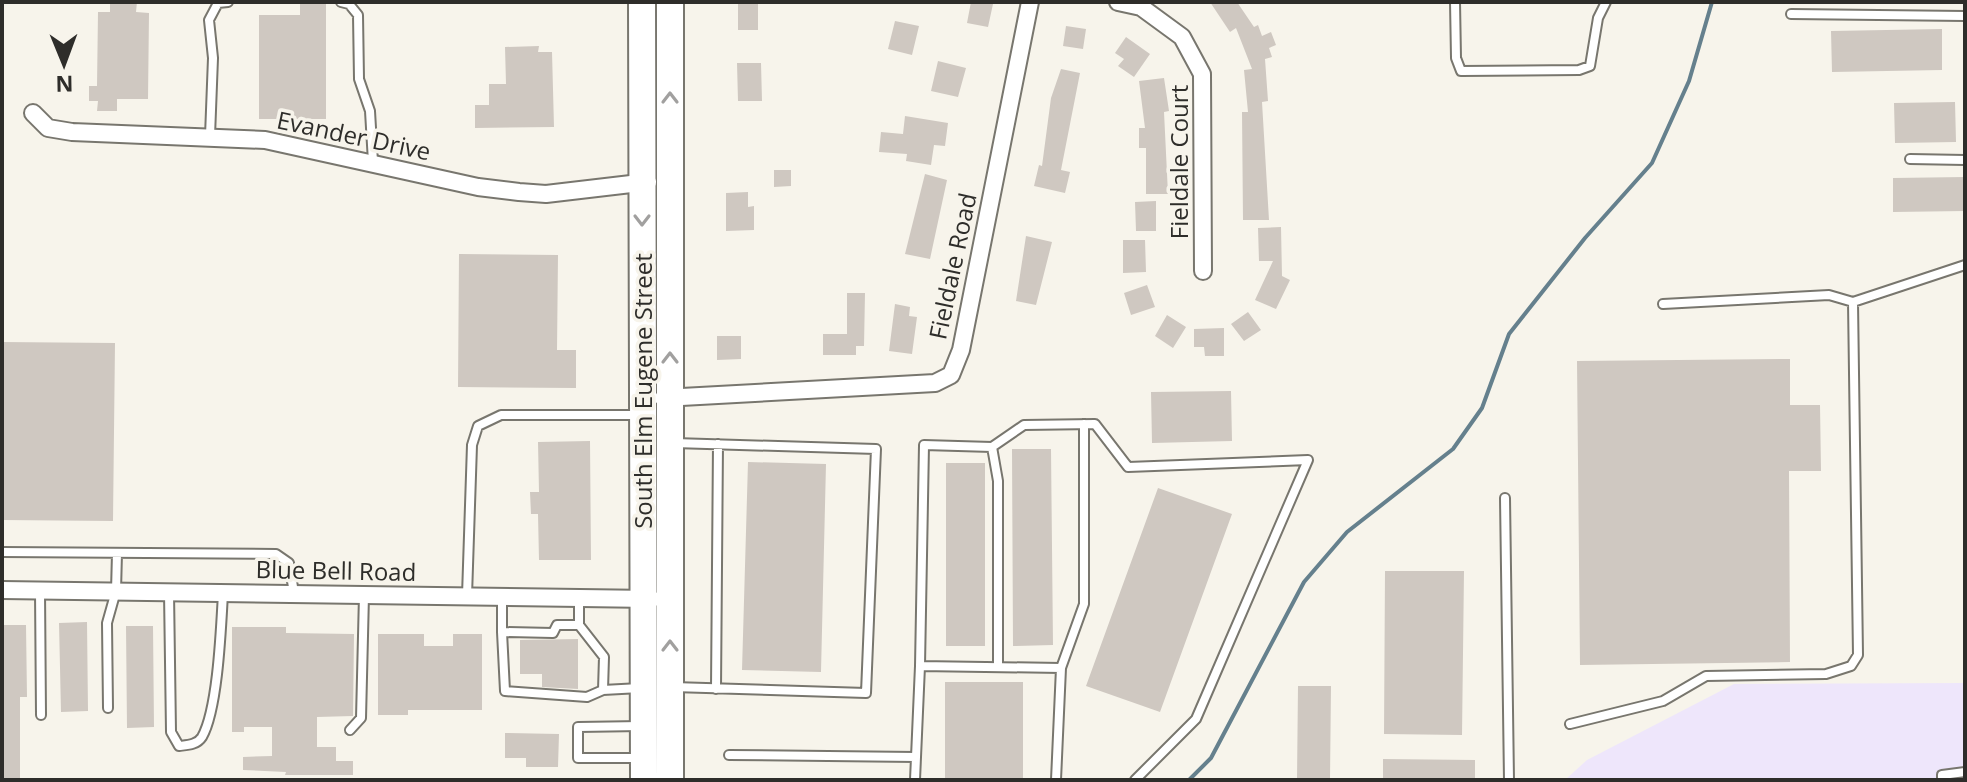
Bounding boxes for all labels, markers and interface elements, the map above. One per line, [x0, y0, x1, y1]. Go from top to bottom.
north arrow [24, 24, 104, 104]
text: N [55, 70, 74, 100]
street label: Fieldale Court [1162, 85, 1195, 239]
one-way arrow [661, 91, 679, 104]
street label: Evander Drive [274, 103, 434, 167]
street label: Fieldale Road [920, 190, 984, 342]
one-way arrow [633, 214, 651, 227]
street label: South Elm Eugene Street [626, 253, 659, 529]
one-way arrow [661, 351, 679, 364]
street label: Blue Bell Road [255, 552, 417, 588]
one-way arrow [661, 639, 679, 652]

